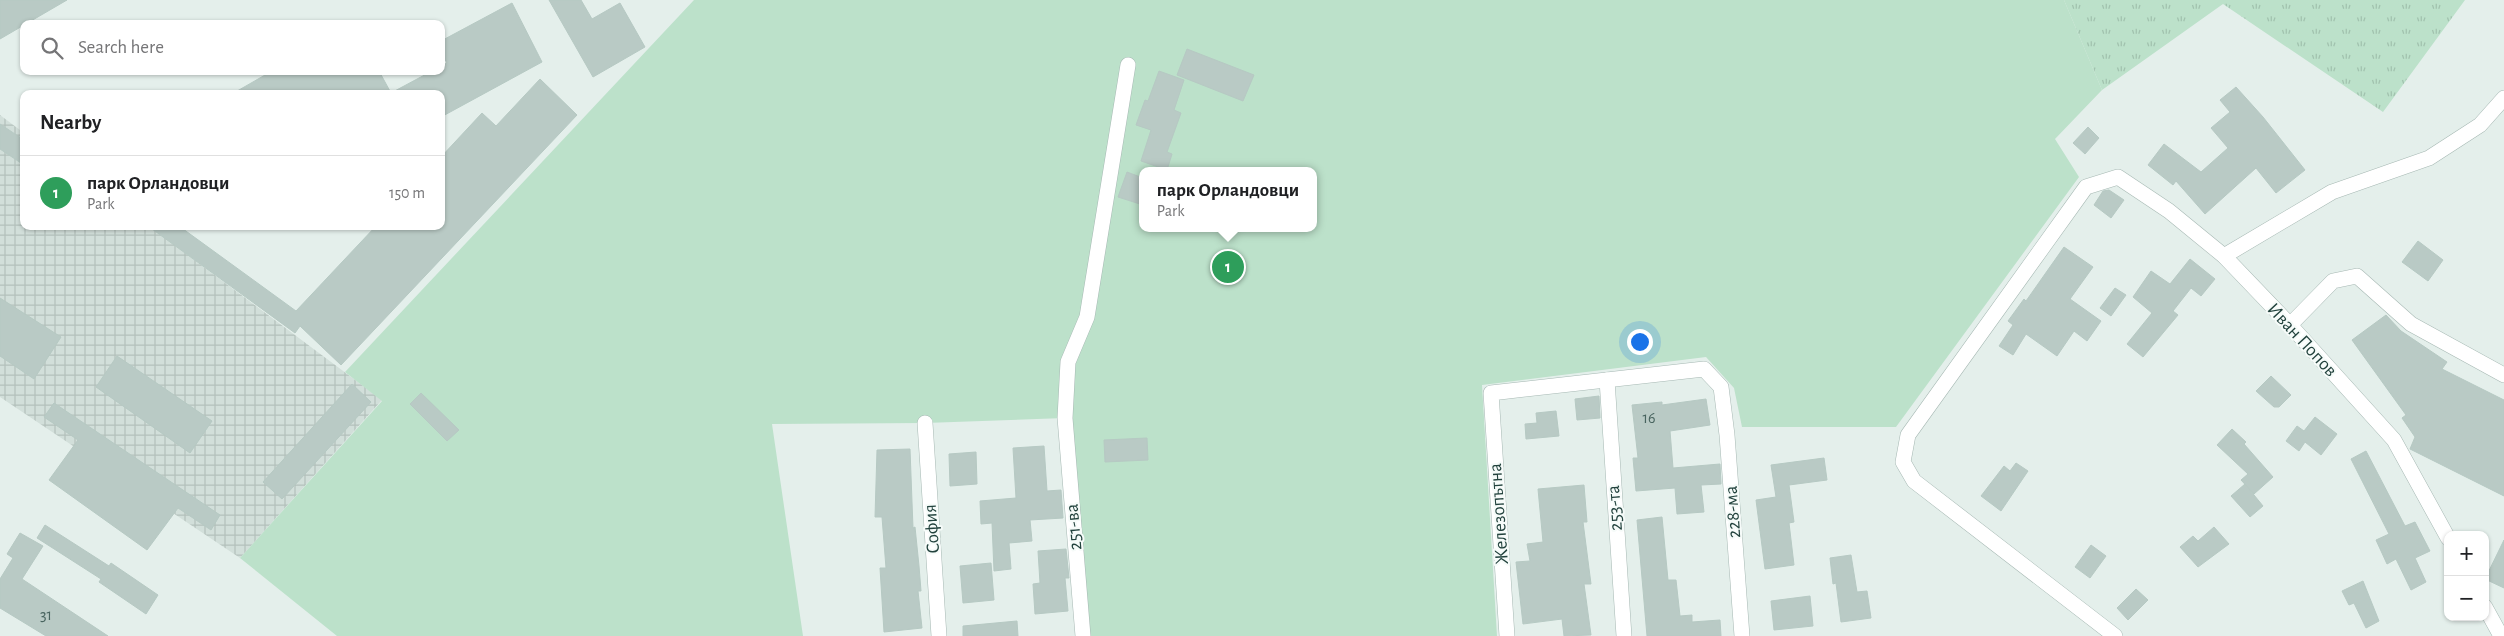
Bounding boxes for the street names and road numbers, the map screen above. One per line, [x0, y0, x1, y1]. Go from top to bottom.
street label: Иван Попов [2263, 300, 2341, 381]
street label: Железопътна [1486, 462, 1512, 565]
street label: 253-та [1604, 484, 1626, 531]
street label: 228-ма [1722, 485, 1744, 539]
street label: 251-ва [1062, 503, 1085, 551]
street label: София [921, 504, 943, 554]

